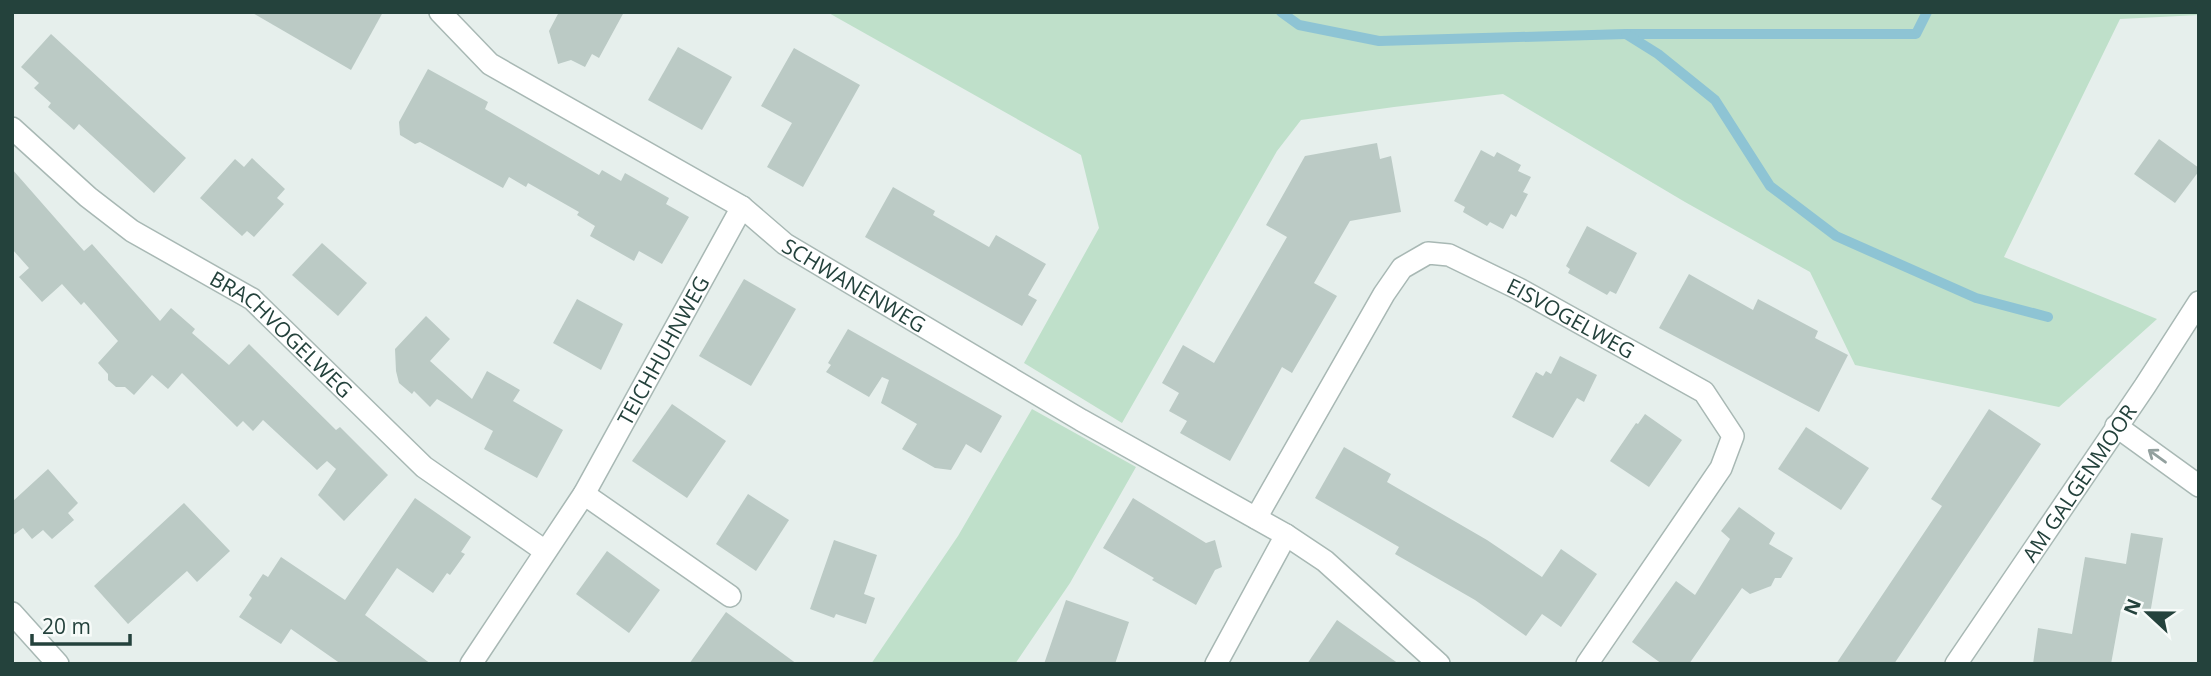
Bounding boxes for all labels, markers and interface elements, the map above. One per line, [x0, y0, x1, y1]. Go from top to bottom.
street label: SCHWANENWEG [777, 232, 931, 339]
street label: BRACHVOGELWEG [205, 264, 359, 404]
street label: TEICHHUHNWEG [611, 271, 715, 430]
street label: EISVOGELWEG [1502, 271, 1640, 365]
street label: AM GALGENMOOR [2016, 399, 2143, 567]
one-way arrow [2148, 449, 2167, 463]
north arrow [2113, 578, 2183, 648]
text: N [2117, 595, 2147, 619]
scale bar [32, 602, 130, 646]
text: 20 m [42, 612, 91, 640]

